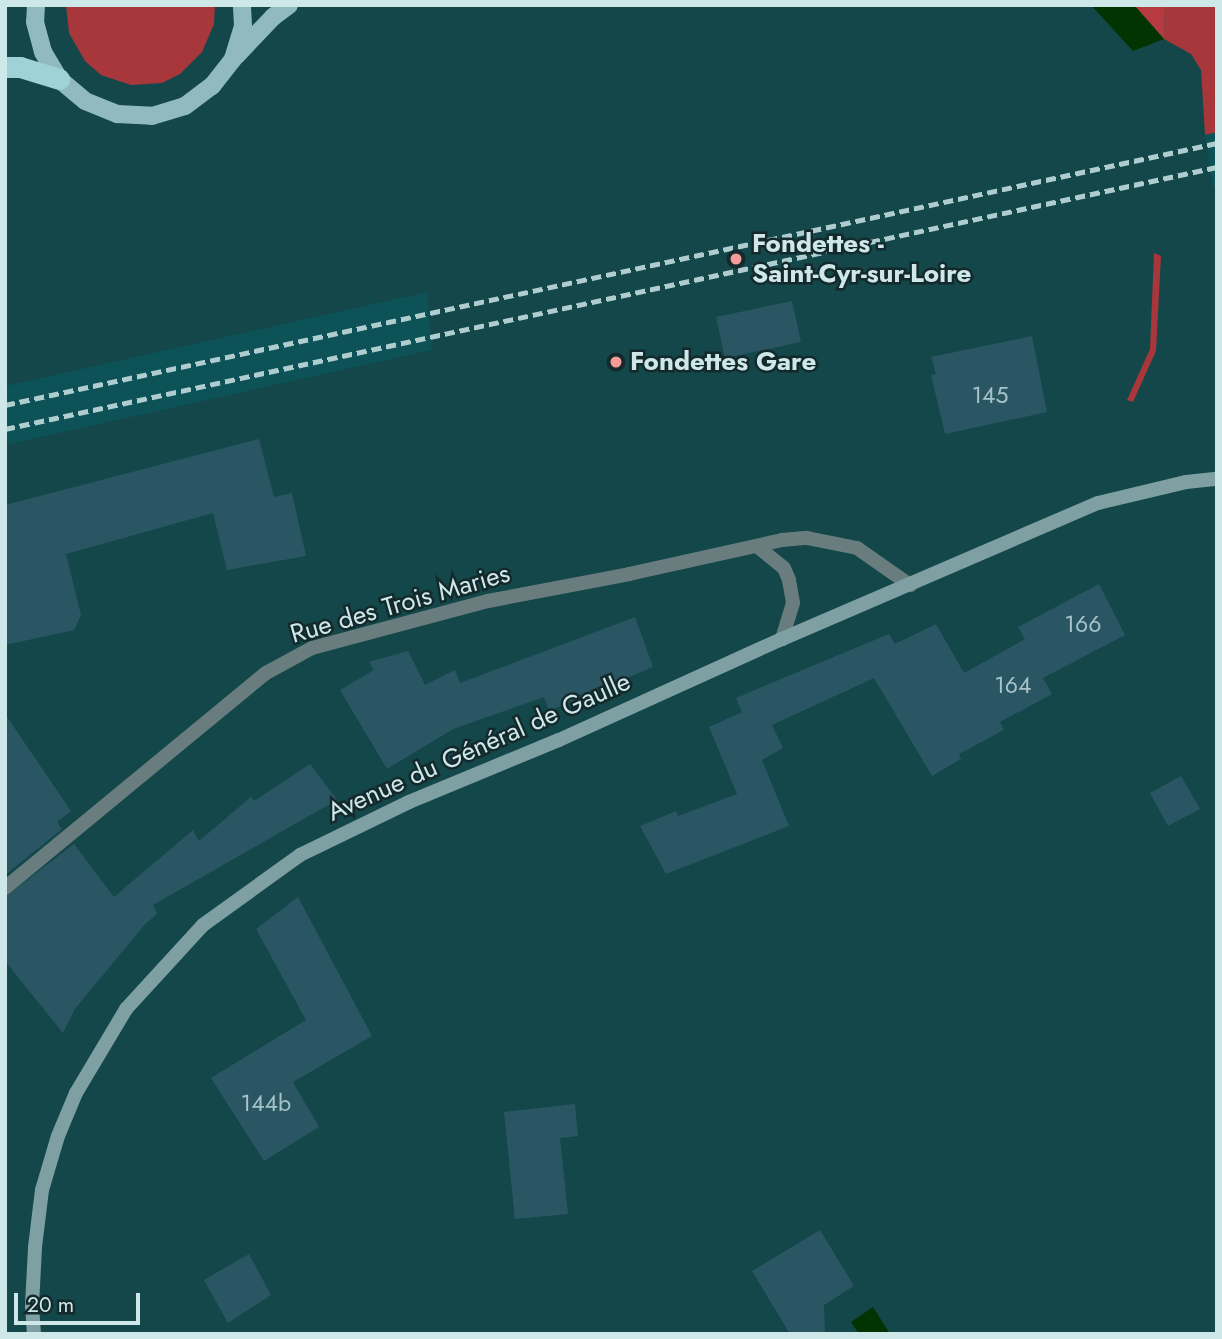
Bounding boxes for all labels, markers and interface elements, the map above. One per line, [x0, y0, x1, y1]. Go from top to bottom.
place label: Fondettes - Saint-Cyr-sur-Loire [752, 228, 971, 290]
marker: Fondettes - Saint-Cyr-sur-Loire [726, 249, 746, 269]
place label: Fondettes Gare [630, 346, 816, 378]
marker: Fondettes Gare [608, 354, 624, 370]
house number: 145 [972, 381, 1008, 409]
street label: Rue des Trois Maries [287, 558, 513, 650]
house number: 166 [1065, 610, 1101, 638]
street label: Avenue du Général de Gaulle [323, 666, 635, 828]
house number: 164 [994, 671, 1032, 699]
house number: 144b [241, 1089, 291, 1117]
scale bar [18, 1280, 144, 1324]
text: 20 m [27, 1290, 74, 1320]

